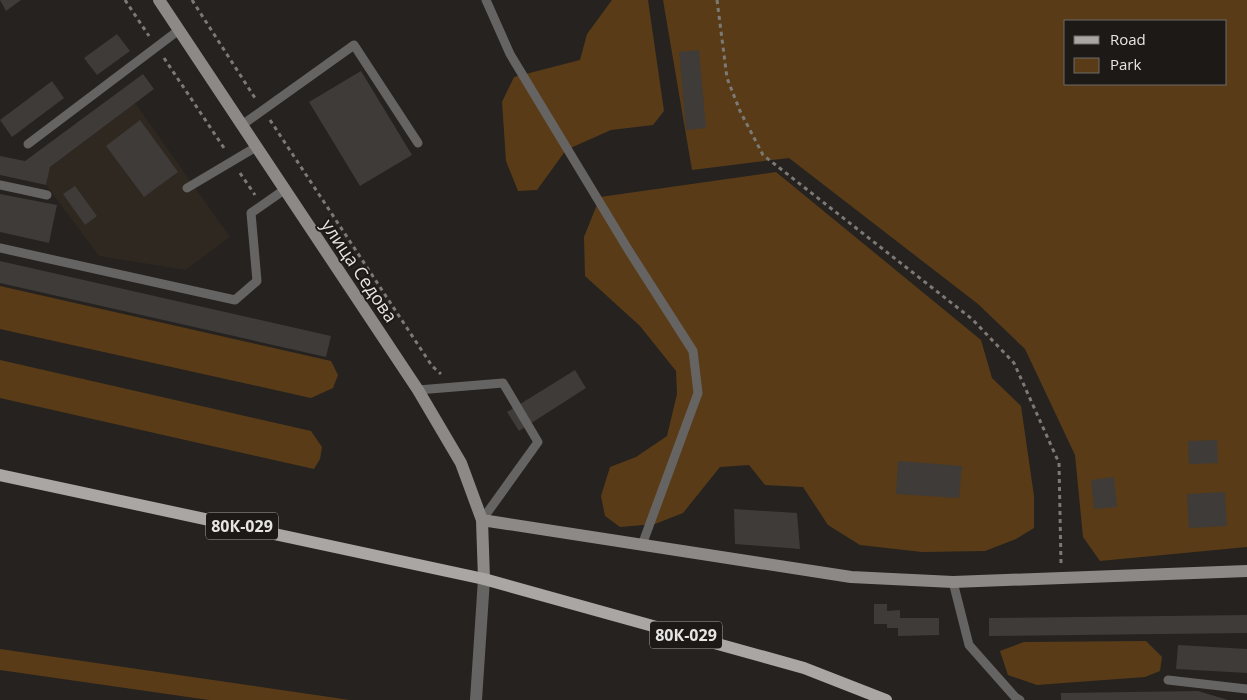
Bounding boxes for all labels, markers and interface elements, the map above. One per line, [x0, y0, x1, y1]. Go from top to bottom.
legend [1064, 20, 1227, 85]
text: Road [1110, 29, 1146, 49]
text: Park [1110, 54, 1141, 74]
street label: улица Седова [316, 214, 403, 327]
road number: 80К-029 [206, 512, 278, 540]
road number: 80К-029 [650, 622, 722, 648]

